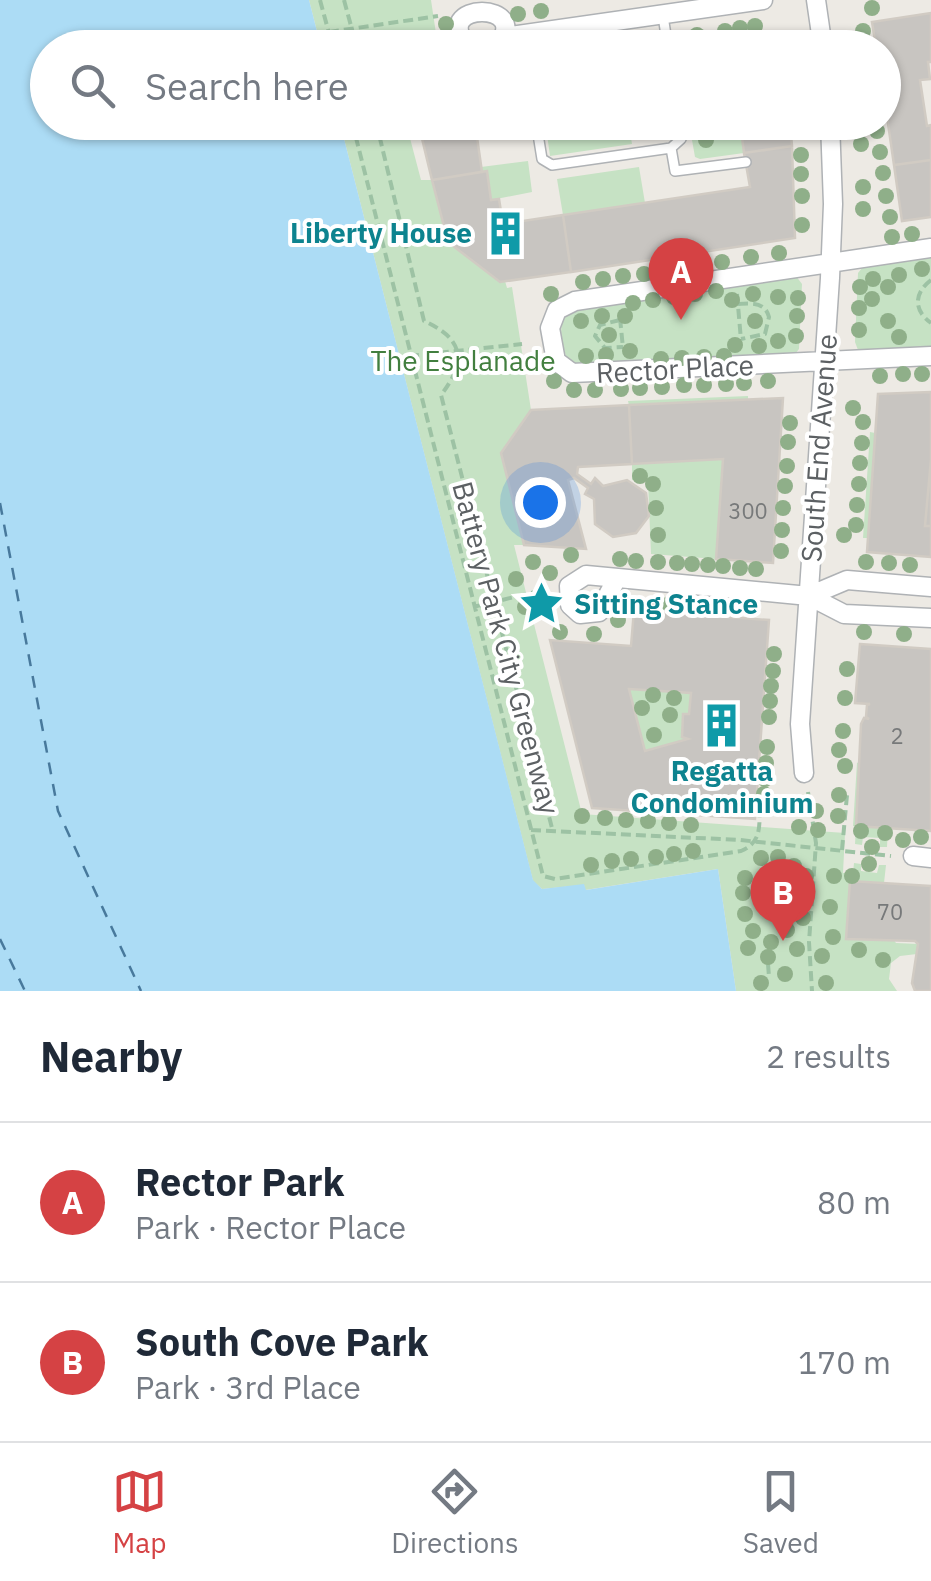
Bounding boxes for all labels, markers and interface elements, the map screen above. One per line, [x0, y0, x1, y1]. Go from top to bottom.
search box [30, 30, 901, 140]
icon: search [65, 58, 120, 113]
text: Search here [145, 61, 349, 110]
building icon: Liberty House [481, 209, 529, 257]
place label: Liberty House [290, 214, 472, 251]
pin: A [648, 238, 714, 320]
street label: South End Avenue [792, 333, 845, 563]
park label: The Esplanade [370, 342, 556, 379]
street label: Rector Place [595, 346, 755, 391]
street label: Battery Park City Greenway [444, 477, 569, 818]
your location [515, 477, 566, 528]
house number: 300 [728, 496, 768, 525]
place icon: Sitting Stance [517, 580, 565, 628]
place label: Sitting Stance [574, 585, 758, 622]
building icon: Regatta Condominium [698, 702, 746, 750]
house number: 2 [890, 721, 904, 750]
place label: Regatta Condominium [631, 752, 813, 821]
pin: B [750, 858, 816, 941]
house number: 70 [877, 897, 903, 926]
text: Nearby [40, 1029, 182, 1084]
text: 2 results [766, 1035, 891, 1077]
text: Rector Park [135, 1157, 344, 1206]
text: A [62, 1181, 83, 1223]
text: 80 m [817, 1181, 891, 1223]
text: Park · Rector Place [135, 1206, 406, 1248]
text: South Cove Park [135, 1317, 429, 1366]
text: B [62, 1341, 83, 1383]
text: 170 m [798, 1341, 891, 1383]
text: Park · 3rd Place [135, 1366, 361, 1408]
tab: Map [112, 1464, 167, 1561]
tab: Directions [391, 1464, 519, 1561]
tab: Saved [743, 1464, 819, 1561]

